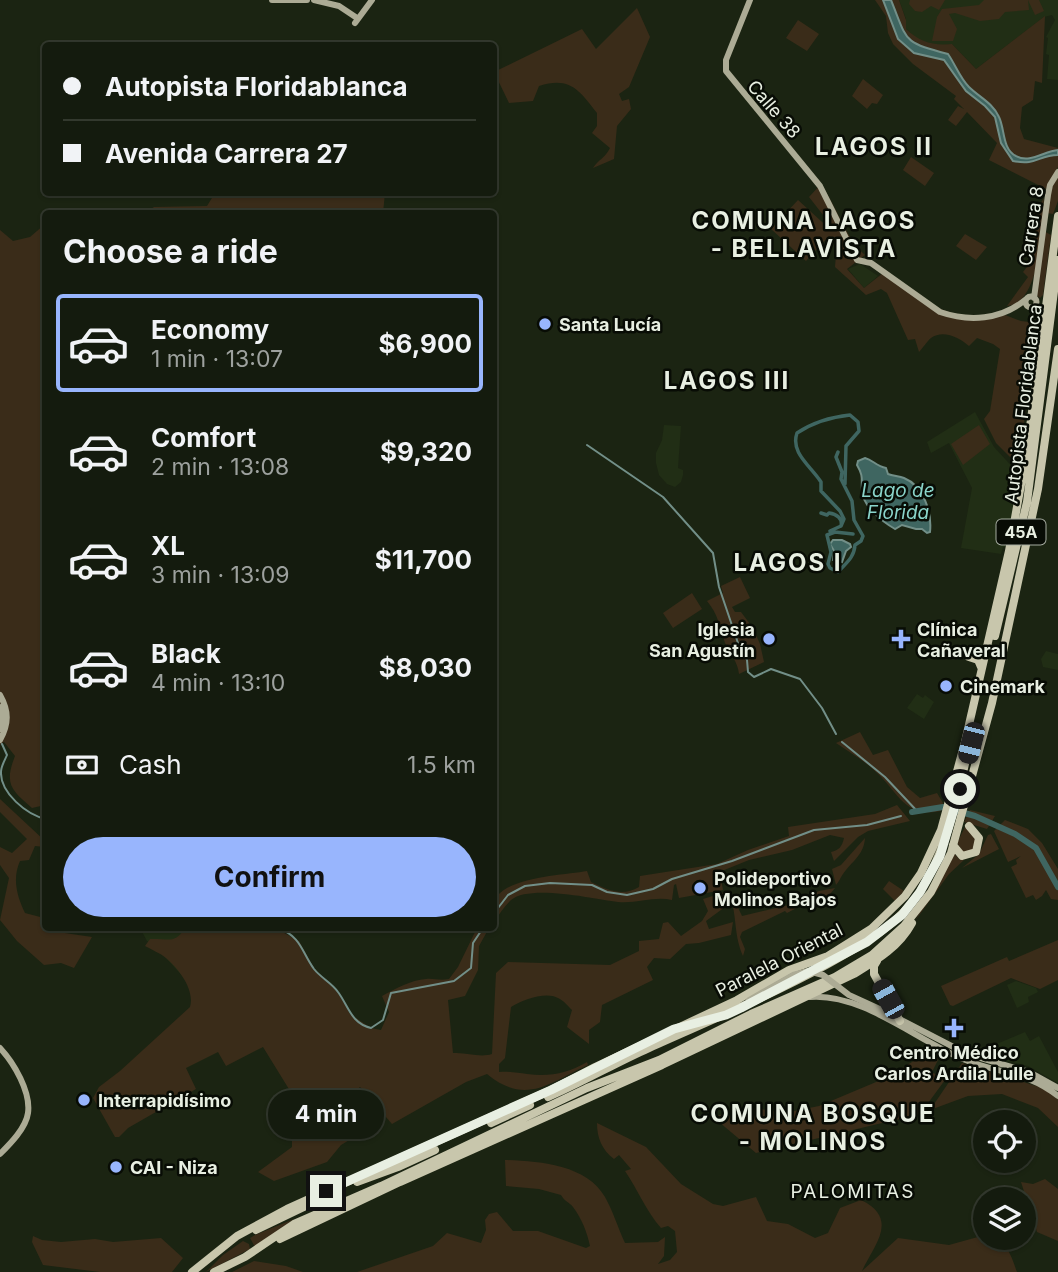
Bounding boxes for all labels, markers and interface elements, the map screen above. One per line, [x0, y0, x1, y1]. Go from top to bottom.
text: Autopista Floridablanca [105, 71, 408, 102]
street label: Calle 38 [743, 76, 805, 142]
district label: LAGOS II [815, 132, 933, 161]
text: Avenida Carrera 27 [105, 138, 348, 169]
street label: Carrera 8 [1014, 185, 1048, 267]
district label: COMUNA LAGOS - BELLAVISTA [692, 206, 916, 263]
text: Choose a ride [63, 232, 278, 271]
street label: Autopista Floridablanca [1000, 303, 1046, 505]
icon: car [67, 312, 130, 375]
text: Economy [151, 314, 269, 345]
place label: Santa Lucía [559, 314, 661, 335]
marker: Santa Lucía [537, 316, 553, 332]
text: $6,900 [379, 328, 472, 359]
text: 1 min · 13:07 [151, 345, 283, 373]
district label: LAGOS III [664, 366, 790, 395]
icon: car [67, 420, 130, 483]
text: Comfort [151, 422, 256, 453]
text: $9,320 [380, 436, 472, 467]
text: 2 min · 13:08 [151, 453, 289, 481]
water label: Lago de Florida [861, 479, 935, 524]
road number: 45A [996, 520, 1046, 544]
icon: car [67, 528, 130, 591]
text: XL [151, 530, 185, 561]
text: $11,700 [375, 544, 472, 575]
district label: LAGOS I [733, 548, 843, 577]
text: 3 min · 13:09 [151, 561, 290, 589]
place label: Iglesia San Agustín [649, 619, 755, 661]
place label: Clínica Cañaveral [917, 619, 1006, 661]
marker: Clínica Cañaveral [891, 629, 911, 649]
marker: Iglesia San Agustín [761, 631, 777, 647]
icon: car [67, 636, 130, 699]
text: Black [151, 638, 221, 669]
text: $8,030 [379, 652, 472, 683]
text: 4 min · 13:10 [151, 669, 285, 697]
place label: Cinemark [960, 676, 1046, 697]
marker: Cinemark [938, 678, 954, 694]
car [956, 720, 987, 766]
icon: cash [63, 746, 101, 784]
text: Cash [119, 749, 182, 780]
text: 1.5 km [407, 751, 476, 779]
route start [944, 773, 976, 805]
button: Confirm [63, 837, 476, 917]
place label: Polideportivo Molinos Bajos [714, 868, 837, 910]
marker: Polideportivo Molinos Bajos [692, 880, 708, 896]
street label: Paralela Oriental [712, 919, 846, 1001]
car [869, 976, 908, 1022]
marker: Centro Médico Carlos Ardila Lulle [944, 1018, 964, 1038]
place label: Centro Médico Carlos Ardila Lulle [874, 1042, 1034, 1084]
place label: Interrapidísimo [98, 1090, 231, 1111]
callout: 4 min [268, 1090, 384, 1138]
marker: Interrapidísimo [76, 1092, 92, 1108]
district label: COMUNA BOSQUE - MOLINOS [691, 1099, 935, 1156]
text: 4 min [295, 1100, 357, 1128]
map controls [973, 1110, 1036, 1250]
button: locate [973, 1110, 1036, 1173]
place label: CAI - Niza [130, 1157, 218, 1178]
marker: CAI - Niza [108, 1159, 124, 1175]
route end [310, 1175, 342, 1207]
district label: PALOMITAS [791, 1180, 915, 1203]
button: layers [973, 1187, 1036, 1250]

